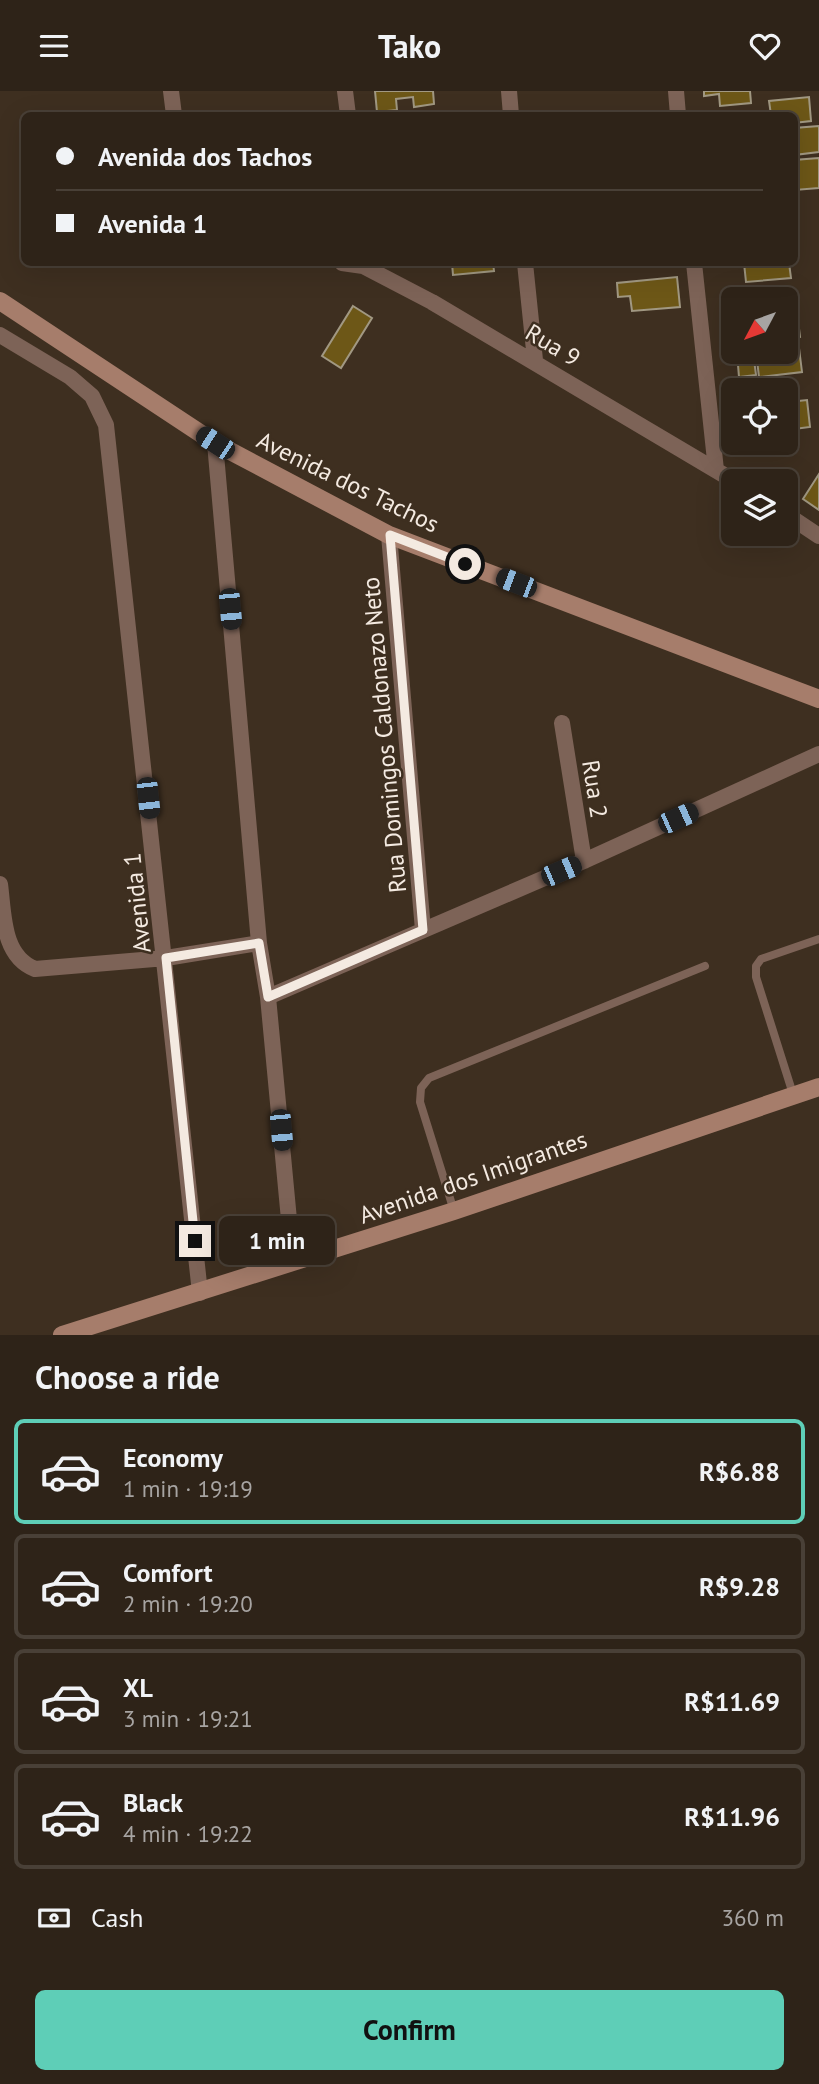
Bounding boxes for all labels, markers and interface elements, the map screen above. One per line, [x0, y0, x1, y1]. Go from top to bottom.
text: Tako [378, 25, 441, 67]
icon: menu [35, 27, 73, 65]
icon: heart [746, 27, 784, 65]
text: Avenida dos Tachos [98, 140, 312, 173]
text: Avenida 1 [98, 207, 207, 240]
north arrow [721, 287, 798, 364]
map controls [721, 287, 798, 546]
street label: Rua 9 [520, 317, 586, 373]
button: locate [721, 378, 798, 455]
car [192, 423, 239, 463]
street label: Avenida dos Tachos [252, 425, 444, 539]
button: layers [721, 469, 798, 546]
route start [449, 548, 481, 580]
car [493, 566, 540, 600]
street label: Rua Domingos Caldonazo Neto [355, 576, 413, 894]
car [218, 587, 243, 631]
street label: Rua 2 [575, 758, 615, 820]
car [136, 776, 161, 820]
car [655, 800, 702, 836]
street label: Avenida 1 [116, 851, 158, 955]
car [538, 853, 585, 889]
car [269, 1108, 294, 1152]
street label: Avenida dos Imigrantes [355, 1123, 591, 1231]
callout: 1 min [220, 1217, 335, 1265]
route end [179, 1225, 211, 1257]
text: 1 min [249, 1226, 305, 1255]
text: Choose a ride [35, 1356, 220, 1398]
icon: car [39, 1440, 102, 1503]
text: Economy [123, 1441, 223, 1474]
text: R$6.88 [699, 1455, 780, 1488]
text: 1 min · 19:19 [123, 1474, 253, 1503]
icon: car [39, 1555, 102, 1618]
text: Comfort [123, 1556, 213, 1589]
text: R$9.28 [699, 1570, 780, 1603]
text: 2 min · 19:20 [123, 1589, 253, 1618]
icon: car [39, 1670, 102, 1733]
text: XL [123, 1671, 153, 1704]
text: R$11.69 [684, 1685, 780, 1718]
text: 3 min · 19:21 [123, 1704, 253, 1733]
icon: car [39, 1785, 102, 1848]
text: Black [123, 1786, 183, 1819]
text: R$11.96 [684, 1800, 780, 1833]
text: 4 min · 19:22 [123, 1819, 253, 1848]
icon: cash [35, 1899, 73, 1937]
text: Cash [91, 1901, 143, 1934]
text: 360 m [722, 1903, 784, 1932]
button: Confirm [35, 1990, 784, 2070]

